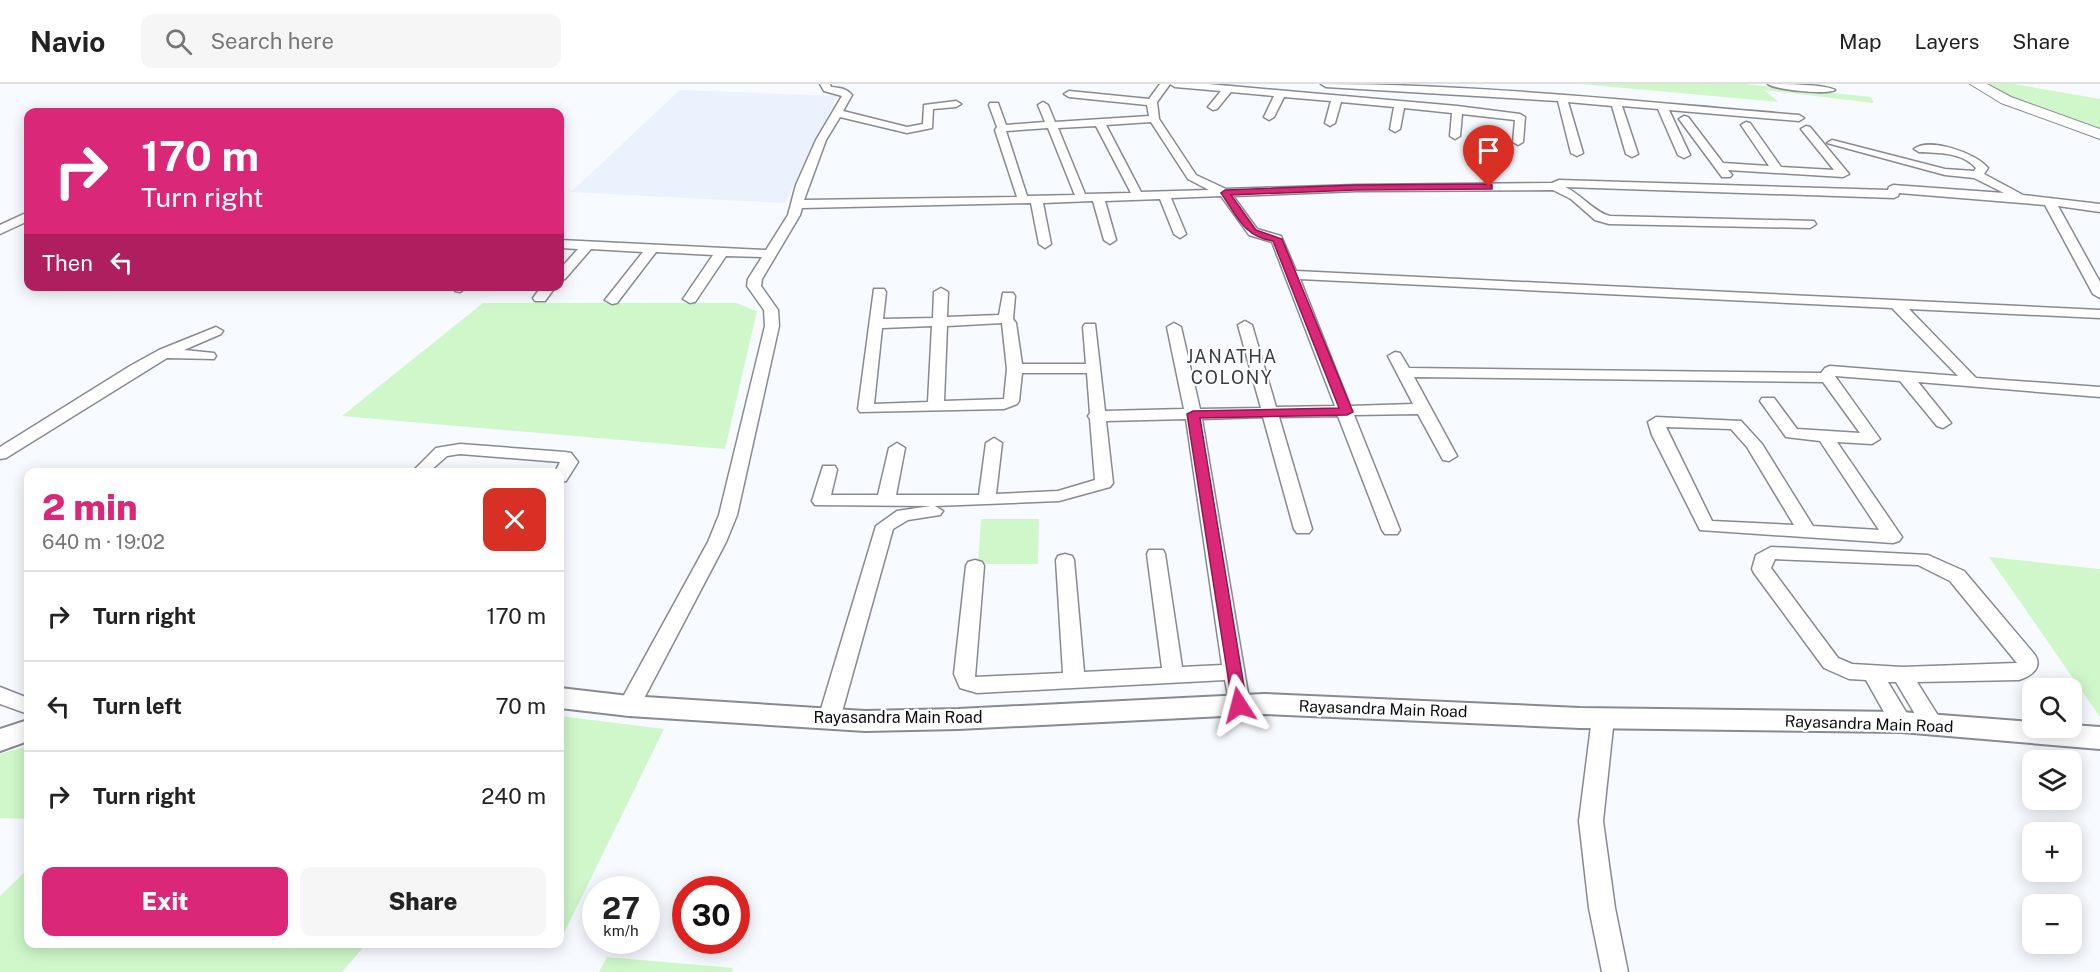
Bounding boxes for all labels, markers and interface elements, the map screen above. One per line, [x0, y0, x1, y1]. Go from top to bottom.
search box [141, 14, 561, 68]
text: Navio [30, 25, 105, 58]
icon: search [162, 25, 195, 58]
text: Search here [210, 28, 334, 54]
text: Map [1839, 29, 1882, 54]
text: Layers [1915, 29, 1979, 54]
text: Share [2012, 29, 2070, 54]
pin [1463, 125, 1514, 187]
text: 170 m [141, 131, 259, 180]
icon: right [42, 132, 120, 210]
icon: arrive [1472, 134, 1505, 167]
text: Turn right [141, 181, 264, 213]
icon: left [105, 246, 138, 279]
text: Then [42, 250, 93, 276]
district label: JANATHA COLONY [1186, 346, 1278, 388]
text: 2 min [42, 486, 138, 528]
button: close [483, 488, 546, 551]
text: 640 m · 19:02 [42, 530, 165, 554]
icon: right [42, 600, 75, 633]
text: Turn right [93, 603, 196, 629]
text: 170 m [486, 603, 546, 629]
position arrow [1207, 673, 1271, 737]
map controls [2022, 678, 2082, 954]
button: search [2022, 678, 2082, 738]
icon: left [42, 690, 75, 723]
text: Turn left [93, 693, 182, 719]
text: 70 m [495, 693, 546, 719]
street label: Rayasandra Main Road [1298, 697, 1468, 721]
street label: Rayasandra Main Road [814, 708, 982, 727]
street label: Rayasandra Main Road [1784, 712, 1954, 736]
button: layers [2022, 750, 2082, 810]
icon: right [42, 780, 75, 813]
text: Turn right [93, 783, 196, 809]
text: 240 m [481, 783, 546, 809]
button: + [2022, 822, 2082, 882]
button: Exit [42, 867, 288, 936]
button: Share [300, 867, 546, 936]
speed limit sign: 30 [672, 876, 750, 954]
text: 27 [602, 890, 640, 926]
button: − [2022, 894, 2082, 954]
text: km/h [603, 922, 639, 939]

